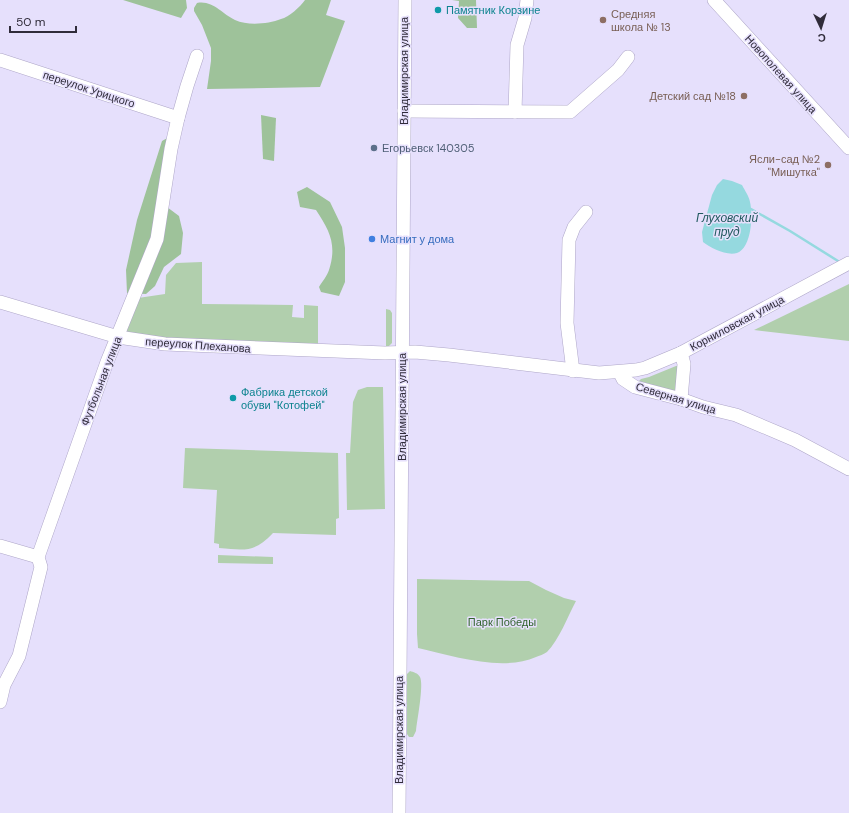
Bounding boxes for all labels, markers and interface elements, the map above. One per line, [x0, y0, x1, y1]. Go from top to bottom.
place label: Памятник Корзине [446, 3, 540, 17]
marker: Памятник Корзине [433, 5, 443, 15]
place label: Средняя школа № 13 [611, 7, 671, 34]
scale bar [10, 8, 76, 34]
north arrow [801, 8, 841, 48]
text: 50 m [16, 14, 45, 30]
marker: Средняя школа № 13 [598, 15, 608, 25]
street label: Владимирская улица [397, 16, 411, 125]
text: С [817, 31, 826, 45]
street label: Новополевая улица [742, 32, 821, 117]
street label: переулок Урицкого [41, 68, 137, 110]
place label: Детский сад №18 [649, 89, 736, 103]
marker: Детский сад №18 [739, 91, 749, 101]
place label: Егорьевск 140305 [382, 141, 475, 155]
marker: Егорьевск 140305 [369, 143, 379, 153]
place label: Ясли-сад №2 "Мишутка" [749, 152, 820, 179]
marker: Ясли-сад №2 "Мишутка" [823, 160, 833, 170]
water label: Глуховский пруд [696, 210, 758, 240]
place label: Магнит у дома [380, 232, 455, 246]
marker: Магнит у дома [367, 234, 377, 244]
street label: Корниловская улица [687, 292, 787, 354]
street label: Футбольная улица [78, 334, 125, 428]
street label: переулок Плеханова [145, 334, 252, 356]
street label: Владимирская улица [395, 352, 409, 461]
street label: Северная улица [634, 379, 719, 417]
place label: Фабрика детской обуви "Котофей" [241, 385, 328, 412]
marker: Фабрика детской обуви "Котофей" [228, 393, 238, 403]
park label: Парк Победы [468, 615, 536, 629]
street label: Владимирская улица [392, 675, 406, 784]

